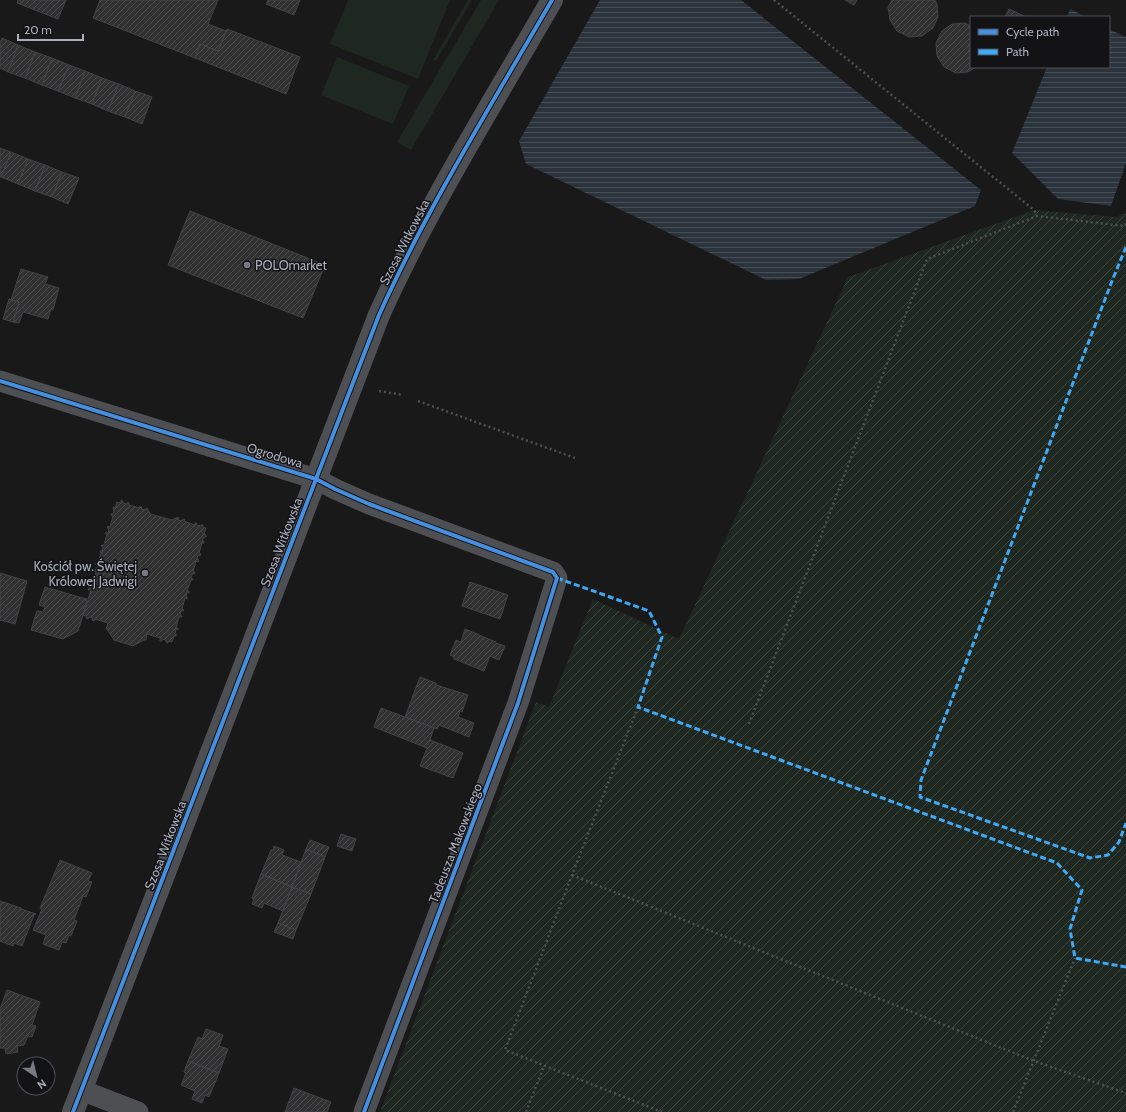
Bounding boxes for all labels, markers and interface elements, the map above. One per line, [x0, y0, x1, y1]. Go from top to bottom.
scale bar [18, 16, 83, 42]
legend [970, 16, 1110, 68]
text: 20 m [24, 22, 52, 37]
text: Cycle path [1006, 24, 1059, 39]
text: Path [1006, 44, 1029, 59]
street label: Szosa Witkowska [376, 196, 433, 287]
place label: POLOmarket [255, 257, 328, 273]
marker: POLOmarket [242, 260, 252, 270]
street label: Ogrodowa [245, 439, 306, 471]
street label: Szosa Witkowska [257, 495, 306, 589]
place label: Kościół pw. Świętej Królowej Jadwigi [34, 558, 137, 590]
marker: Kościół pw. Świętej Królowej Jadwigi [140, 568, 150, 578]
street label: Tadeusza Makowskiego [425, 781, 485, 905]
street label: Szosa Witkowska [141, 798, 190, 892]
north arrow [16, 1056, 56, 1096]
text: N [35, 1076, 49, 1092]

